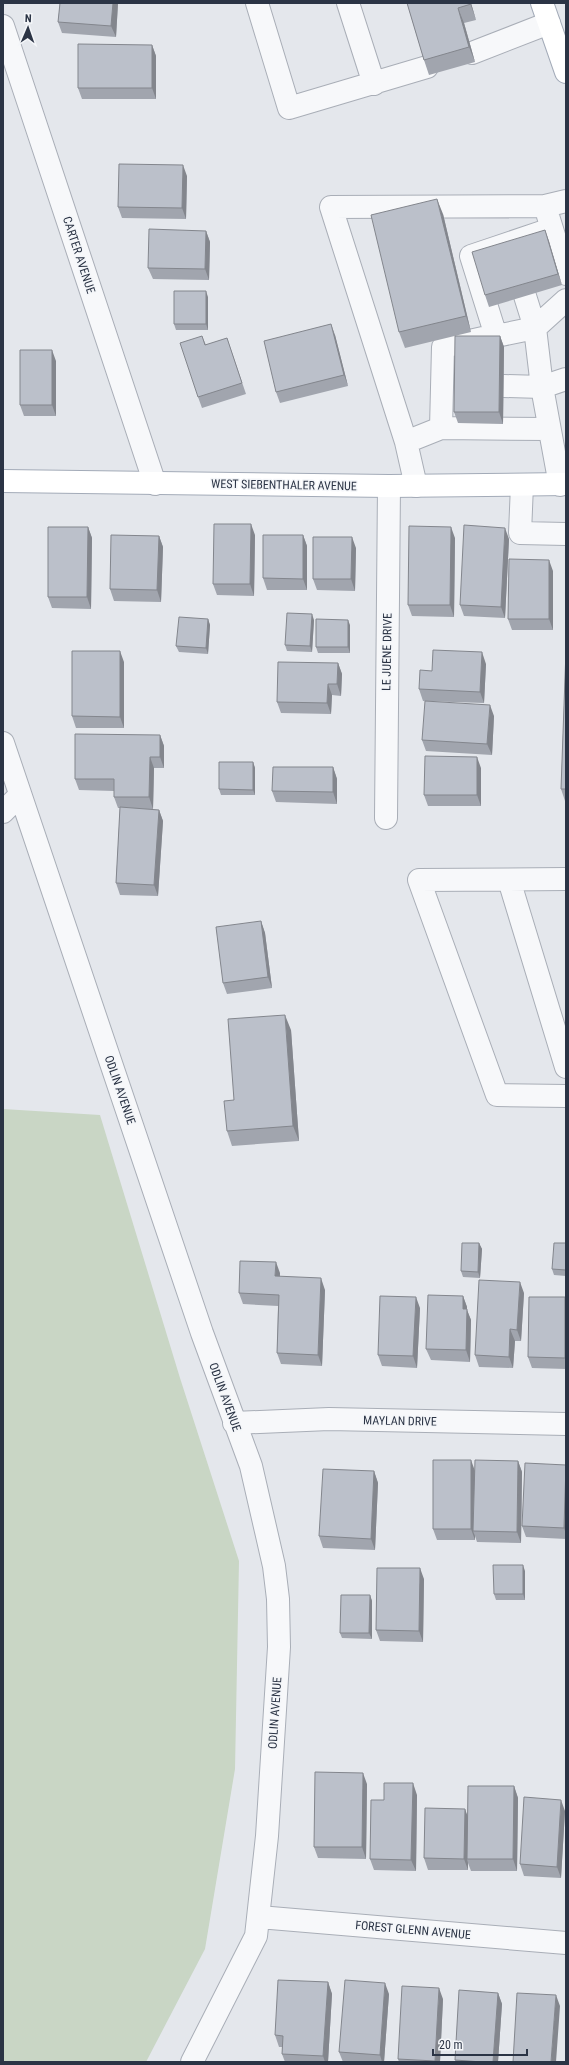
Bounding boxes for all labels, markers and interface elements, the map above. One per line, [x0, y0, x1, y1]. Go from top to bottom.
north arrow [8, 8, 48, 48]
text: N [25, 12, 32, 25]
street label: CARTER AVENUE [60, 215, 98, 295]
street label: WEST SIEBENTHALER AVENUE [211, 477, 357, 493]
street label: LE JUENE DRIVE [379, 613, 395, 691]
street label: ODLIN AVENUE [102, 1054, 138, 1126]
street label: ODLIN AVENUE [206, 1361, 244, 1433]
street label: MAYLAN DRIVE [363, 1413, 437, 1429]
street label: ODLIN AVENUE [265, 1676, 285, 1750]
street label: FOREST GLENN AVENUE [355, 1918, 471, 1942]
scale bar [433, 2031, 527, 2057]
text: 20 m [439, 2038, 463, 2052]

